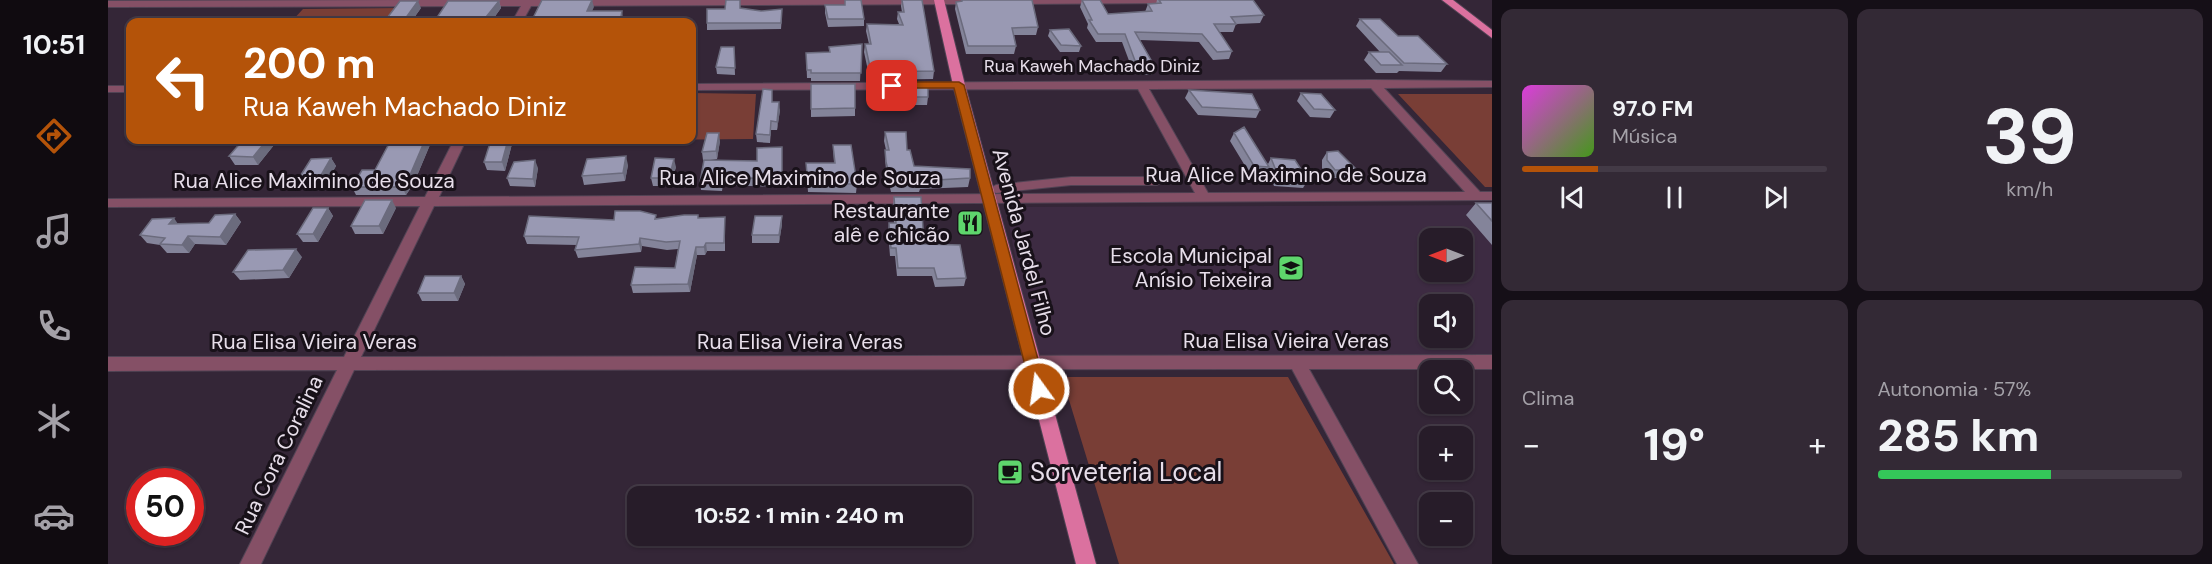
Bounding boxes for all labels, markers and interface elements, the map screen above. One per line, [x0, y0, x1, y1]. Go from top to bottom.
text: 10:51 [23, 27, 85, 62]
text: 200 m [243, 36, 376, 91]
icon: left [144, 42, 222, 120]
street label: Rua Kaweh Machado Diniz [984, 54, 1200, 78]
pin [866, 60, 917, 111]
icon: arrive [875, 69, 908, 102]
text: 39 [1982, 86, 2077, 187]
text: Rua Kaweh Machado Diniz [243, 89, 567, 124]
text: 97.0 FM [1612, 94, 1693, 123]
icon: directions [33, 115, 75, 157]
text: Música [1612, 123, 1677, 149]
street label: Avenida Jardel Filho [986, 145, 1062, 339]
street label: Rua Alice Maximino de Souza [1145, 161, 1427, 189]
street label: Rua Alice Maximino de Souza [659, 164, 941, 192]
street label: Rua Alice Maximino de Souza [173, 167, 455, 195]
text: km/h [2006, 176, 2053, 202]
icon: previous [1556, 181, 1589, 214]
icon: pause [1658, 181, 1691, 214]
icon: next [1759, 181, 1792, 214]
place label: Restaurante alê e chicão [833, 197, 950, 249]
restaurant icon: Restaurante alê e chicão [955, 208, 985, 238]
icon: music [33, 210, 75, 252]
north arrow [1419, 228, 1473, 282]
map controls [1419, 228, 1473, 546]
place label: Escola Municipal Anísio Teixeira [1110, 242, 1272, 294]
school or university icon: Escola Municipal Anísio Teixeira [1276, 253, 1306, 283]
button: sound [1419, 294, 1473, 348]
icon: phone [33, 305, 75, 347]
street label: Rua Elisa Vieira Veras [1183, 327, 1389, 355]
street label: Rua Elisa Vieira Veras [211, 328, 417, 356]
street label: Rua Elisa Vieira Veras [697, 328, 903, 356]
position arrow [1007, 357, 1071, 421]
button: search [1419, 360, 1473, 414]
street label: Rua Cora Coralina [228, 371, 330, 539]
text: Autonomia · 57% [1878, 376, 2031, 402]
text: Clima [1522, 385, 1574, 411]
icon: climate [33, 400, 75, 442]
text: 285 km [1878, 406, 2039, 465]
text: 19° [1643, 415, 1705, 474]
text: − [1522, 423, 1540, 466]
text: + [1808, 423, 1826, 466]
button: + [1419, 426, 1473, 480]
place label: Sorveteria Local [1030, 455, 1222, 489]
cafe icon: Sorveteria Local [995, 457, 1025, 487]
speed limit sign: 50 [126, 468, 204, 546]
button: − [1419, 492, 1473, 546]
icon: car [33, 495, 75, 537]
text: 10:52 · 1 min · 240 m [695, 501, 904, 530]

